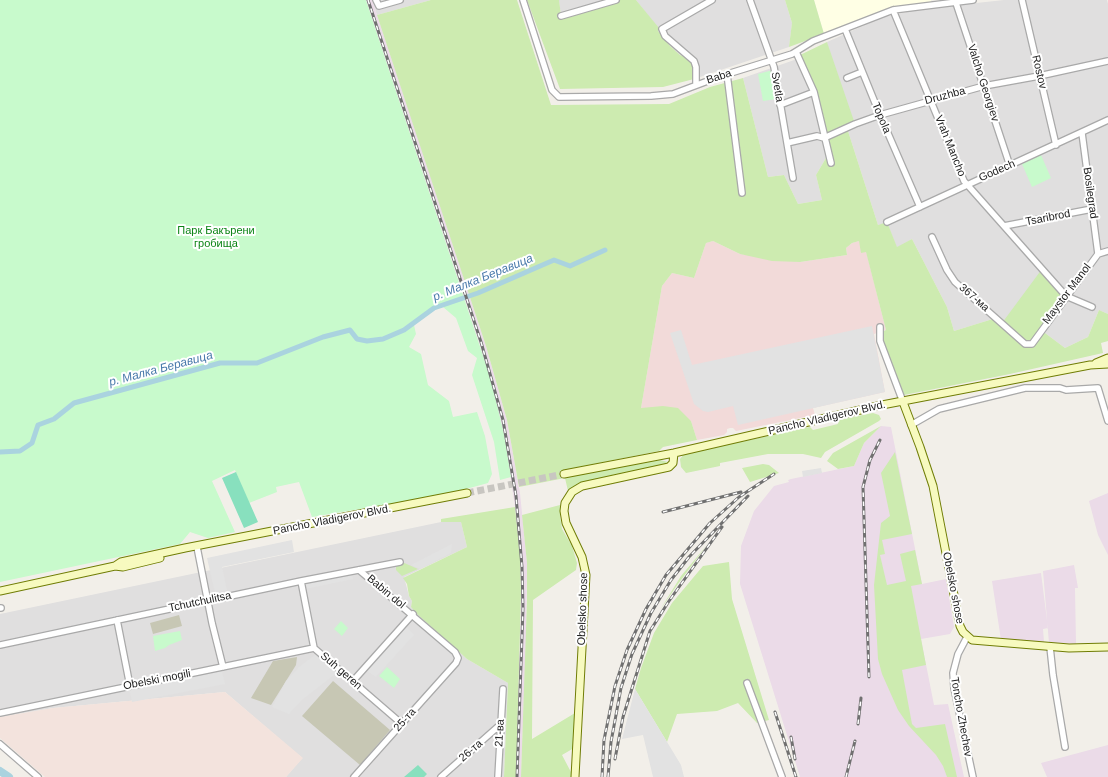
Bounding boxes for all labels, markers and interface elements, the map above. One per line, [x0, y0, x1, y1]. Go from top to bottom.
street label: Valcho Georgiev [964, 43, 1002, 123]
street label: Rostov [1029, 54, 1049, 90]
street label: Baba [705, 67, 733, 87]
street label: Svetla [768, 71, 786, 103]
street label: Druzhba [923, 84, 967, 108]
street label: Topola [869, 101, 893, 135]
street label: Vrah Mancho [932, 113, 968, 179]
street label: Godech [977, 157, 1017, 185]
street label: Bosilegrad [1080, 166, 1100, 220]
street label: Tsaribrod [1025, 207, 1071, 229]
park label: Парк Бакърени гробища [177, 224, 255, 250]
water label: р. Малка Беравица [431, 251, 535, 305]
street label: Maystor Manol [1040, 261, 1094, 327]
street label: 367-ма [956, 281, 992, 315]
water label: р. Малка Беравица [108, 348, 214, 390]
street label: Pancho Vladigerov Blvd. [767, 398, 887, 438]
street label: Pancho Vladigerov Blvd. [272, 502, 392, 538]
street label: Obelsko shose [940, 551, 966, 625]
street label: Babin dol [364, 572, 408, 612]
street label: Obelsko shose [575, 572, 591, 646]
street label: Tchutchulitsa [168, 589, 232, 615]
street label: Suh geren [318, 649, 364, 693]
street label: Obelski mogili [122, 667, 192, 693]
street label: Toncho Zhechev [947, 676, 975, 758]
street label: 25-та [391, 706, 419, 734]
street label: 21-ва [493, 719, 507, 747]
street label: 26-та [457, 737, 485, 765]

